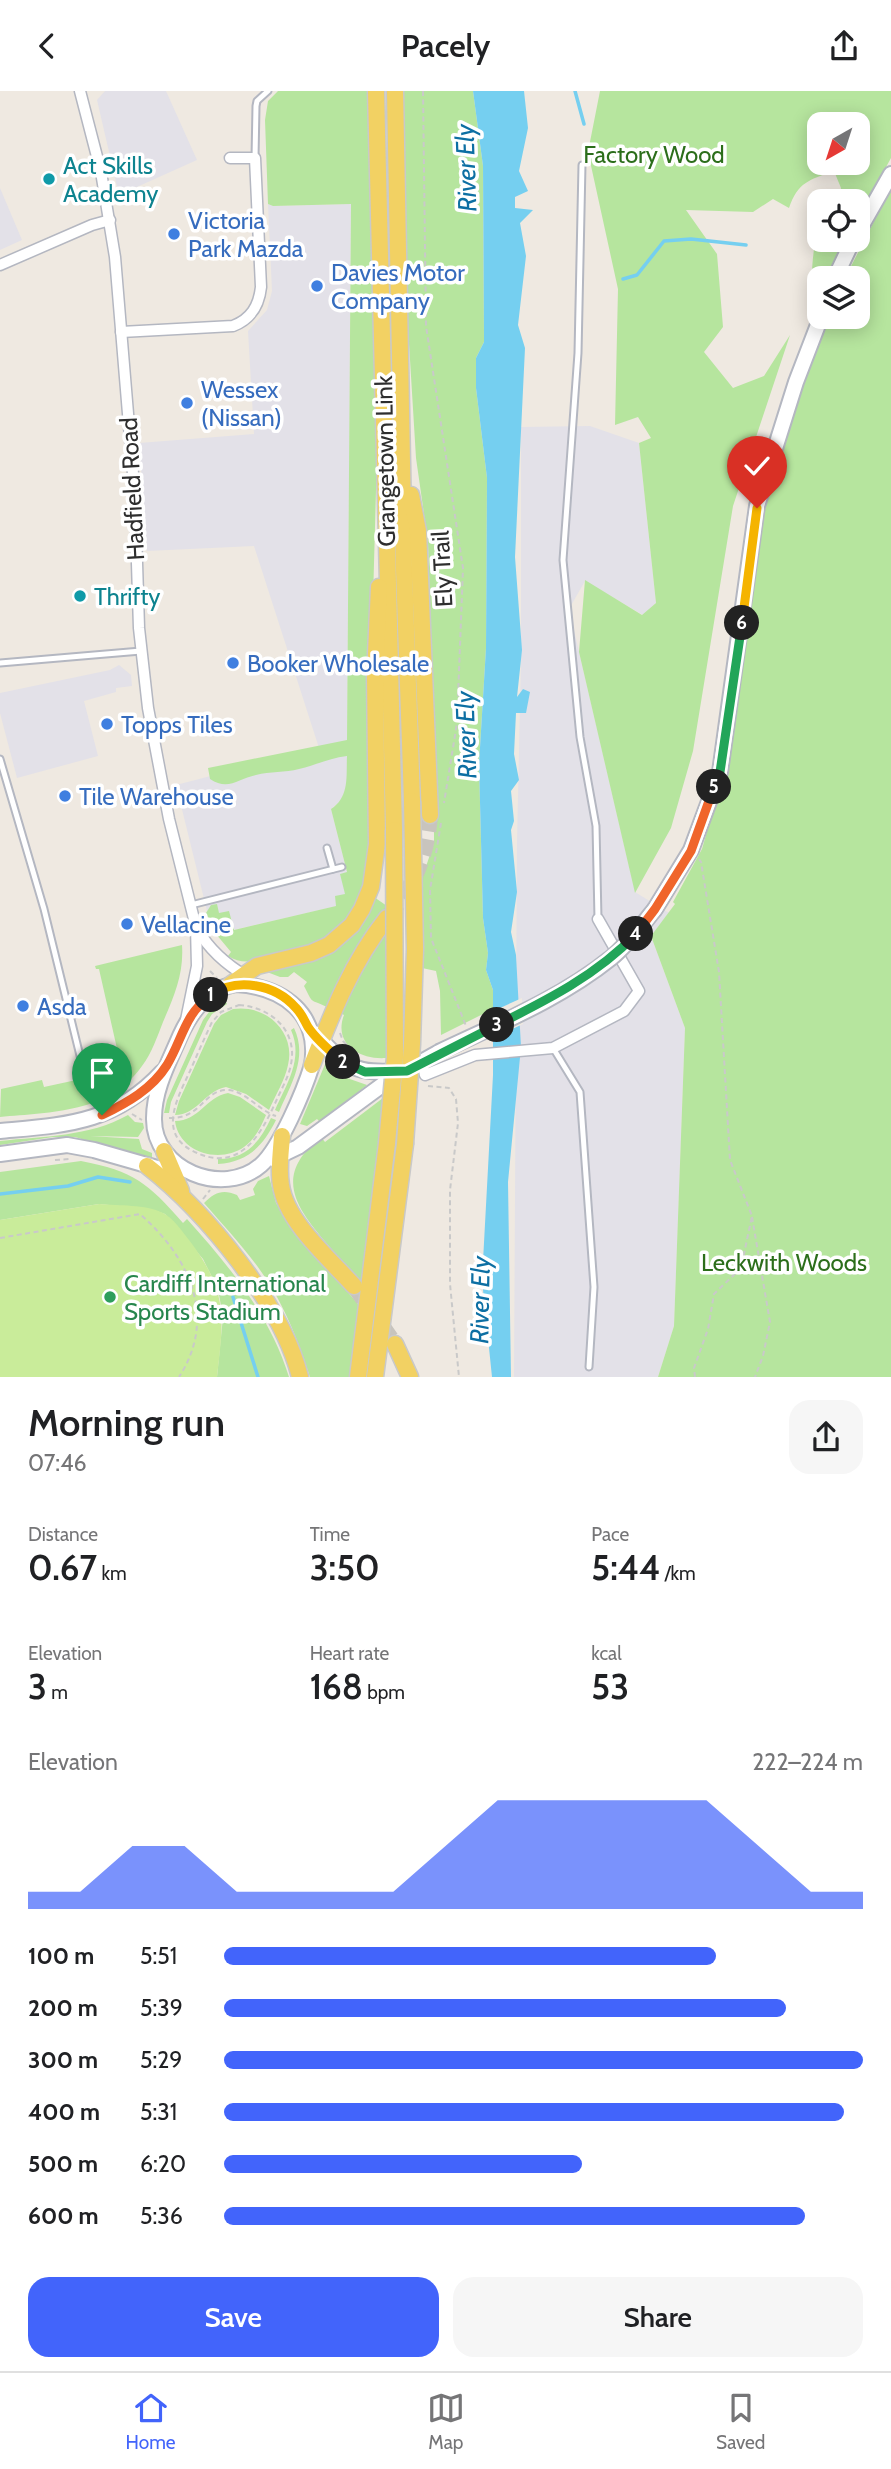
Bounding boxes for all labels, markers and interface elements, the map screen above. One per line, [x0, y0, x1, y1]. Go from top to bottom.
text: Pacely [401, 26, 490, 65]
icon: back [28, 27, 66, 65]
icon: share [825, 27, 863, 65]
north arrow [807, 112, 870, 175]
map controls [807, 112, 870, 329]
water label: River Ely [448, 123, 484, 212]
park label: Factory Wood [583, 140, 725, 169]
place label: Act Skills Academy [63, 151, 158, 208]
marker: Act Skills Academy [41, 171, 57, 187]
button: locate [807, 189, 870, 252]
place label: Victoria Park Mazda [188, 206, 304, 263]
marker: Victoria Park Mazda [166, 226, 182, 242]
place label: Davies Motor Company [331, 258, 465, 315]
button: layers [807, 266, 870, 329]
marker: Davies Motor Company [309, 278, 325, 294]
place label: Wessex (Nissan) [201, 375, 282, 432]
street label: Grangetown Link [369, 375, 401, 547]
marker: Wessex (Nissan) [179, 395, 195, 411]
street label: Hadfield Road [114, 417, 150, 561]
pin [727, 436, 787, 508]
icon: check [738, 447, 776, 485]
street label: Ely Trail [425, 530, 458, 608]
place label: Thrifty [94, 582, 160, 611]
marker: Thrifty [72, 588, 88, 604]
pin: 6 [724, 605, 760, 641]
text: 6 [736, 611, 747, 634]
place label: Booker Wholesale [247, 649, 429, 678]
marker: Booker Wholesale [225, 655, 241, 671]
water label: River Ely [448, 690, 484, 779]
place label: Topps Tiles [121, 710, 233, 739]
marker: Topps Tiles [99, 716, 115, 732]
pin: 5 [696, 769, 732, 805]
text: 5 [708, 775, 719, 798]
place label: Tile Warehouse [79, 782, 234, 811]
marker: Tile Warehouse [57, 788, 73, 804]
place label: Vellacine [141, 910, 231, 939]
marker: Vellacine [119, 916, 135, 932]
pin: 4 [618, 917, 654, 951]
text: 4 [630, 922, 641, 945]
pin: 1 [194, 977, 228, 1013]
text: 1 [207, 983, 214, 1006]
place label: Asda [37, 992, 87, 1021]
marker: Asda [15, 998, 31, 1014]
pin: 3 [480, 1007, 514, 1042]
text: 3 [491, 1013, 502, 1036]
pin [72, 1043, 132, 1115]
pin: 2 [326, 1045, 360, 1079]
text: 2 [337, 1050, 348, 1073]
icon: arrive [83, 1054, 121, 1092]
park label: Leckwith Woods [701, 1248, 867, 1277]
water label: River Ely [463, 1255, 497, 1344]
place label: Cardiff International Sports Stadium [124, 1269, 326, 1326]
marker: Cardiff International Sports Stadium [102, 1289, 118, 1305]
text: Morning run [28, 1399, 225, 1446]
button: share [789, 1400, 863, 1474]
text: 07:46 [28, 1449, 87, 1477]
text: Distance [28, 1523, 98, 1546]
text: Time [310, 1523, 350, 1546]
text: Pace [591, 1523, 629, 1546]
text: 0.67 [28, 1546, 97, 1589]
text: 3:50 [310, 1546, 380, 1589]
text: 5:44 [591, 1546, 660, 1589]
text: km [97, 1562, 127, 1585]
text: /km [660, 1562, 696, 1585]
text: Elevation [28, 1642, 102, 1665]
text: Heart rate [310, 1642, 389, 1665]
text: kcal [591, 1642, 622, 1665]
text: 3 [28, 1665, 47, 1708]
text: 168 [310, 1665, 363, 1708]
text: 53 [591, 1665, 629, 1708]
text: m [47, 1681, 68, 1704]
text: bpm [363, 1681, 405, 1704]
text: Elevation [28, 1748, 118, 1776]
text: 222–224 m [752, 1748, 863, 1776]
text: 100 m [28, 1942, 94, 1970]
text: 5:51 [140, 1942, 177, 1970]
text: 200 m [28, 1994, 98, 2022]
text: 5:39 [140, 1994, 183, 2022]
text: 300 m [28, 2046, 98, 2074]
text: 5:29 [140, 2046, 182, 2074]
text: 400 m [28, 2098, 100, 2126]
text: 5:31 [140, 2098, 177, 2126]
text: 500 m [28, 2150, 98, 2178]
text: 6:20 [140, 2150, 186, 2178]
text: 600 m [28, 2202, 99, 2230]
text: 5:36 [140, 2202, 183, 2230]
button: Save [28, 2277, 439, 2357]
button: Share [453, 2277, 863, 2357]
tab: Home [126, 2389, 176, 2454]
tab: Map [427, 2389, 465, 2454]
tab: Saved [716, 2389, 765, 2454]

